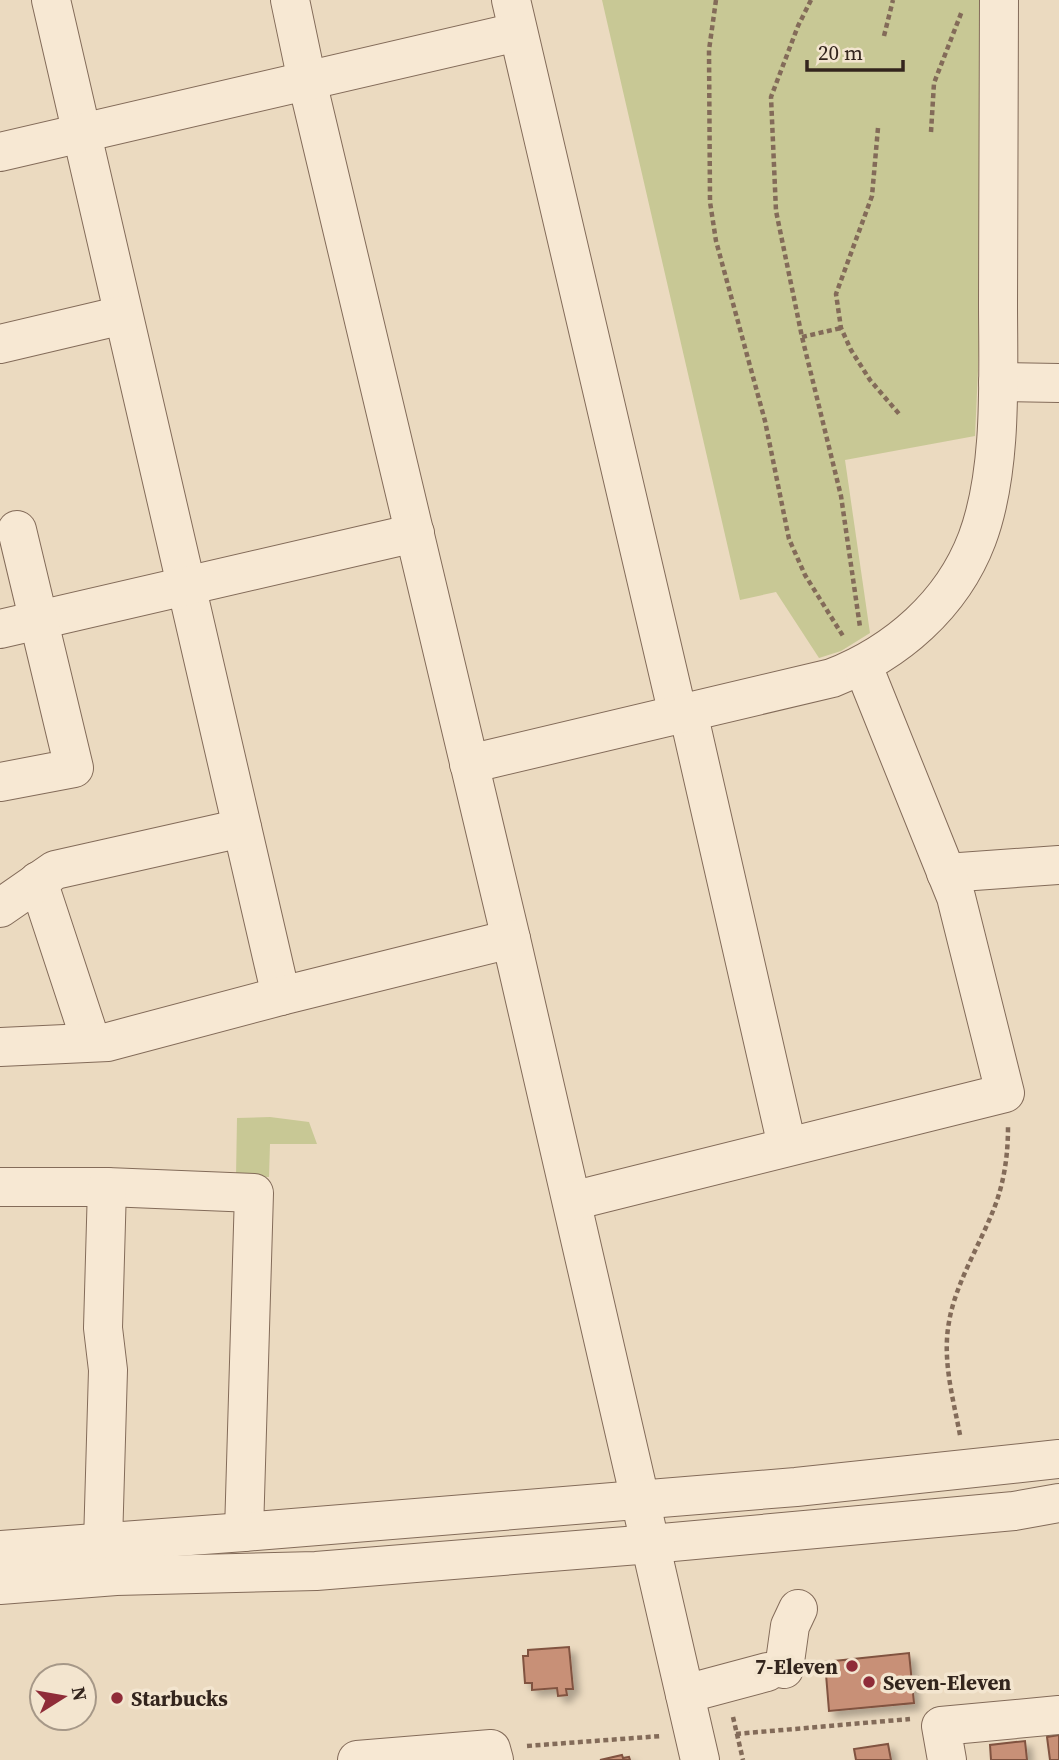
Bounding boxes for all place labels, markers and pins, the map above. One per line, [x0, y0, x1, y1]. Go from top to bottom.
place label: 7-Eleven [755, 1652, 838, 1681]
marker: 7-Eleven [844, 1658, 860, 1674]
place label: Seven-Eleven [883, 1668, 1011, 1697]
marker: Seven-Eleven [861, 1674, 877, 1690]
place label: Starbucks [131, 1684, 228, 1713]
marker: Starbucks [109, 1690, 125, 1706]

